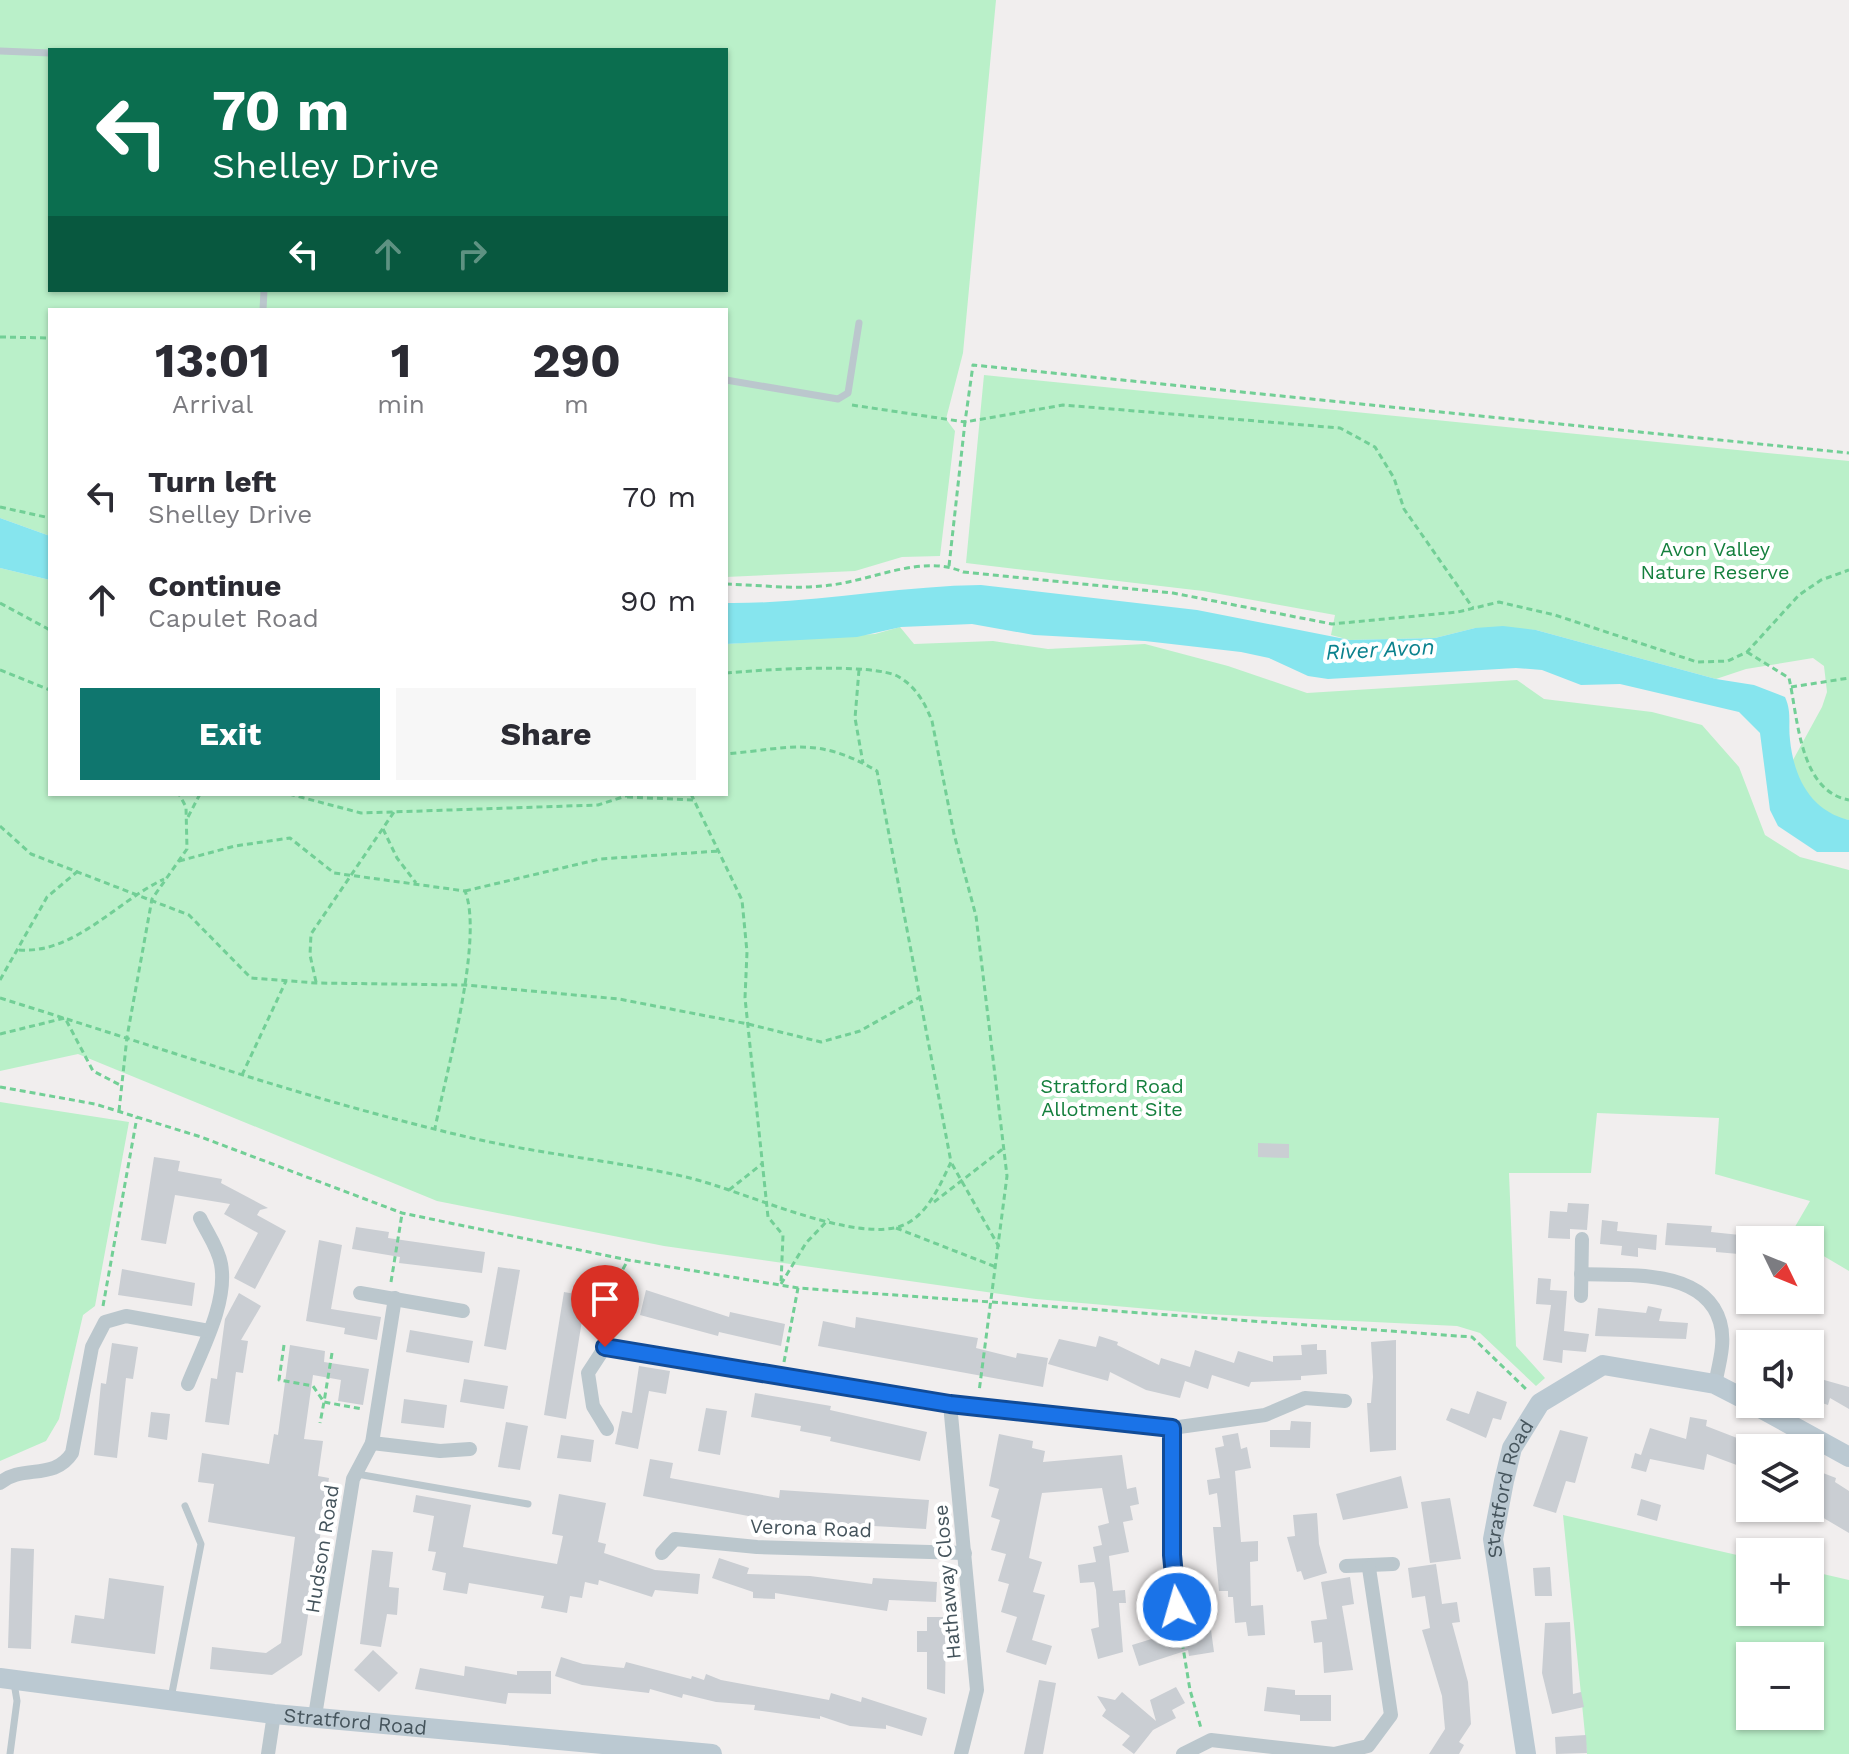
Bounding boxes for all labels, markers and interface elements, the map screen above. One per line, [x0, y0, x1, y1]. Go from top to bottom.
text: 70 m [212, 78, 349, 144]
icon: left [80, 80, 184, 184]
text: Shelley Drive [212, 145, 440, 187]
icon: left [282, 232, 326, 276]
icon: ahead [366, 232, 410, 276]
icon: right [450, 232, 494, 276]
text: 13:01 [155, 332, 270, 389]
text: 1 [391, 332, 411, 389]
text: 290 [532, 332, 621, 389]
text: Arrival [172, 389, 253, 419]
text: min [377, 389, 425, 419]
text: m [564, 389, 589, 419]
text: Turn left [148, 464, 276, 499]
icon: left [80, 474, 124, 518]
text: 70 m [622, 479, 696, 514]
text: Shelley Drive [148, 499, 312, 529]
park label: Avon Valley Nature Reserve [1640, 537, 1790, 584]
text: Continue [148, 568, 281, 603]
icon: ahead [80, 578, 124, 622]
text: 90 m [620, 583, 696, 618]
text: Capulet Road [148, 603, 319, 633]
water label: River Avon [1325, 634, 1435, 665]
button: Exit [80, 688, 380, 780]
button: Share [396, 688, 696, 780]
park label: Stratford Road Allotment Site [1040, 1074, 1184, 1121]
north arrow [1736, 1226, 1824, 1314]
map controls [1736, 1226, 1824, 1730]
pin [571, 1265, 639, 1347]
icon: arrive [583, 1277, 627, 1321]
button: sound [1736, 1330, 1824, 1418]
street label: Stratford Road [1481, 1415, 1539, 1560]
button: layers [1736, 1434, 1824, 1522]
street label: Hudson Road [300, 1483, 344, 1615]
street label: Hathaway Close [928, 1504, 966, 1660]
street label: Verona Road [749, 1514, 873, 1542]
button: + [1736, 1538, 1824, 1626]
position arrow [1135, 1565, 1219, 1649]
button: − [1736, 1642, 1824, 1730]
street label: Stratford Road [283, 1703, 428, 1740]

